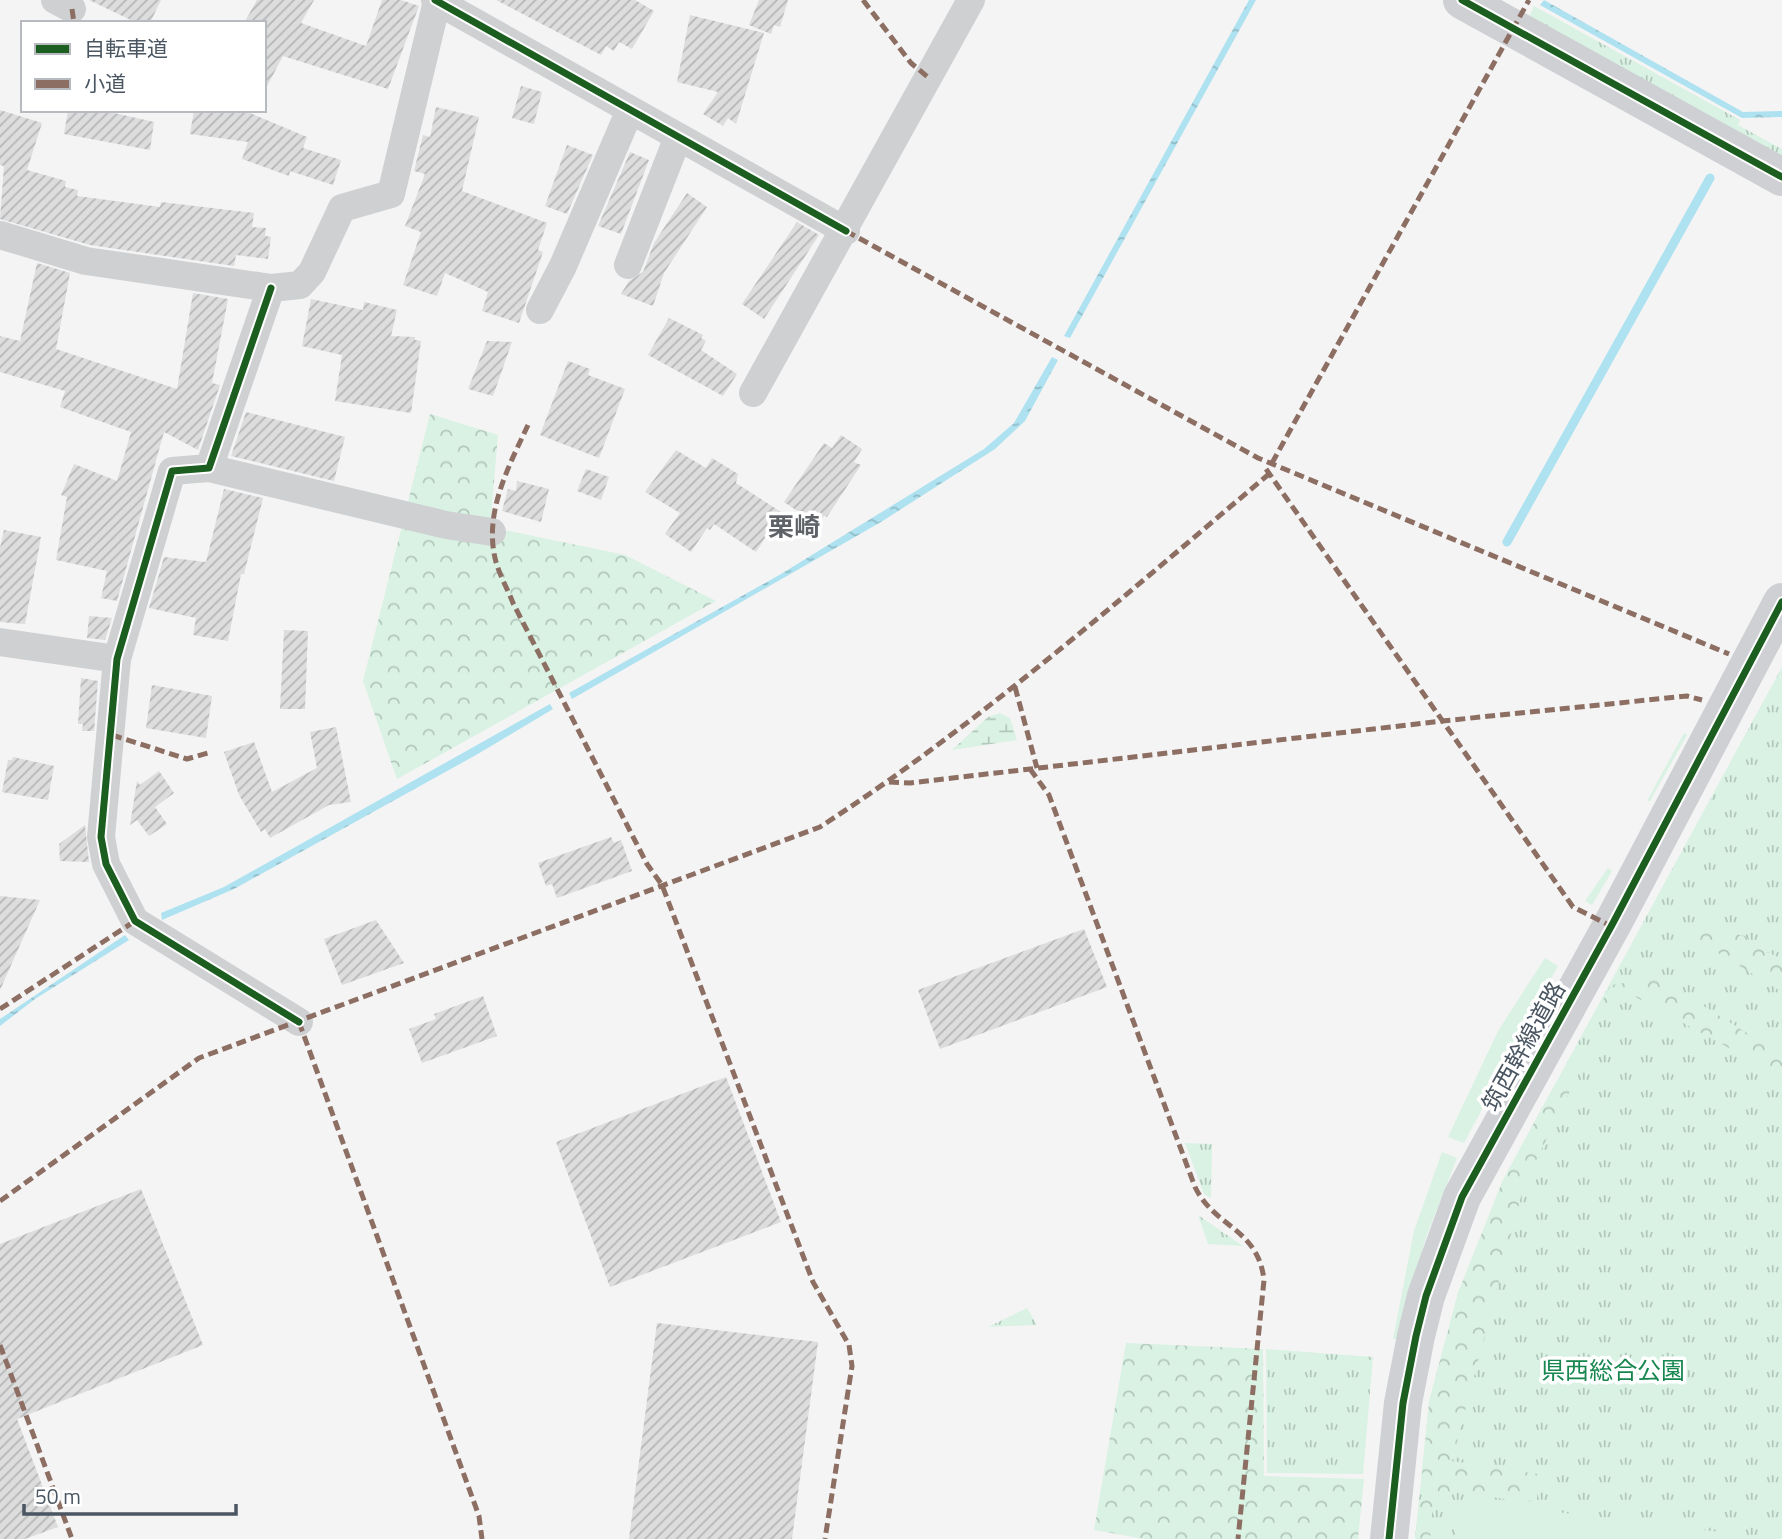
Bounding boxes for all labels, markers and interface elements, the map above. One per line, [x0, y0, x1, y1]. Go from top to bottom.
legend [21, 21, 266, 112]
text: 自転車道 [84, 32, 168, 64]
text: 小道 [84, 67, 126, 99]
district label: 栗崎 [768, 507, 820, 546]
street label: 筑西幹線道路 [1472, 974, 1574, 1118]
park label: 県西総合公園 [1541, 1352, 1685, 1388]
scale bar [24, 1472, 236, 1516]
text: 50 m [35, 1480, 81, 1512]

